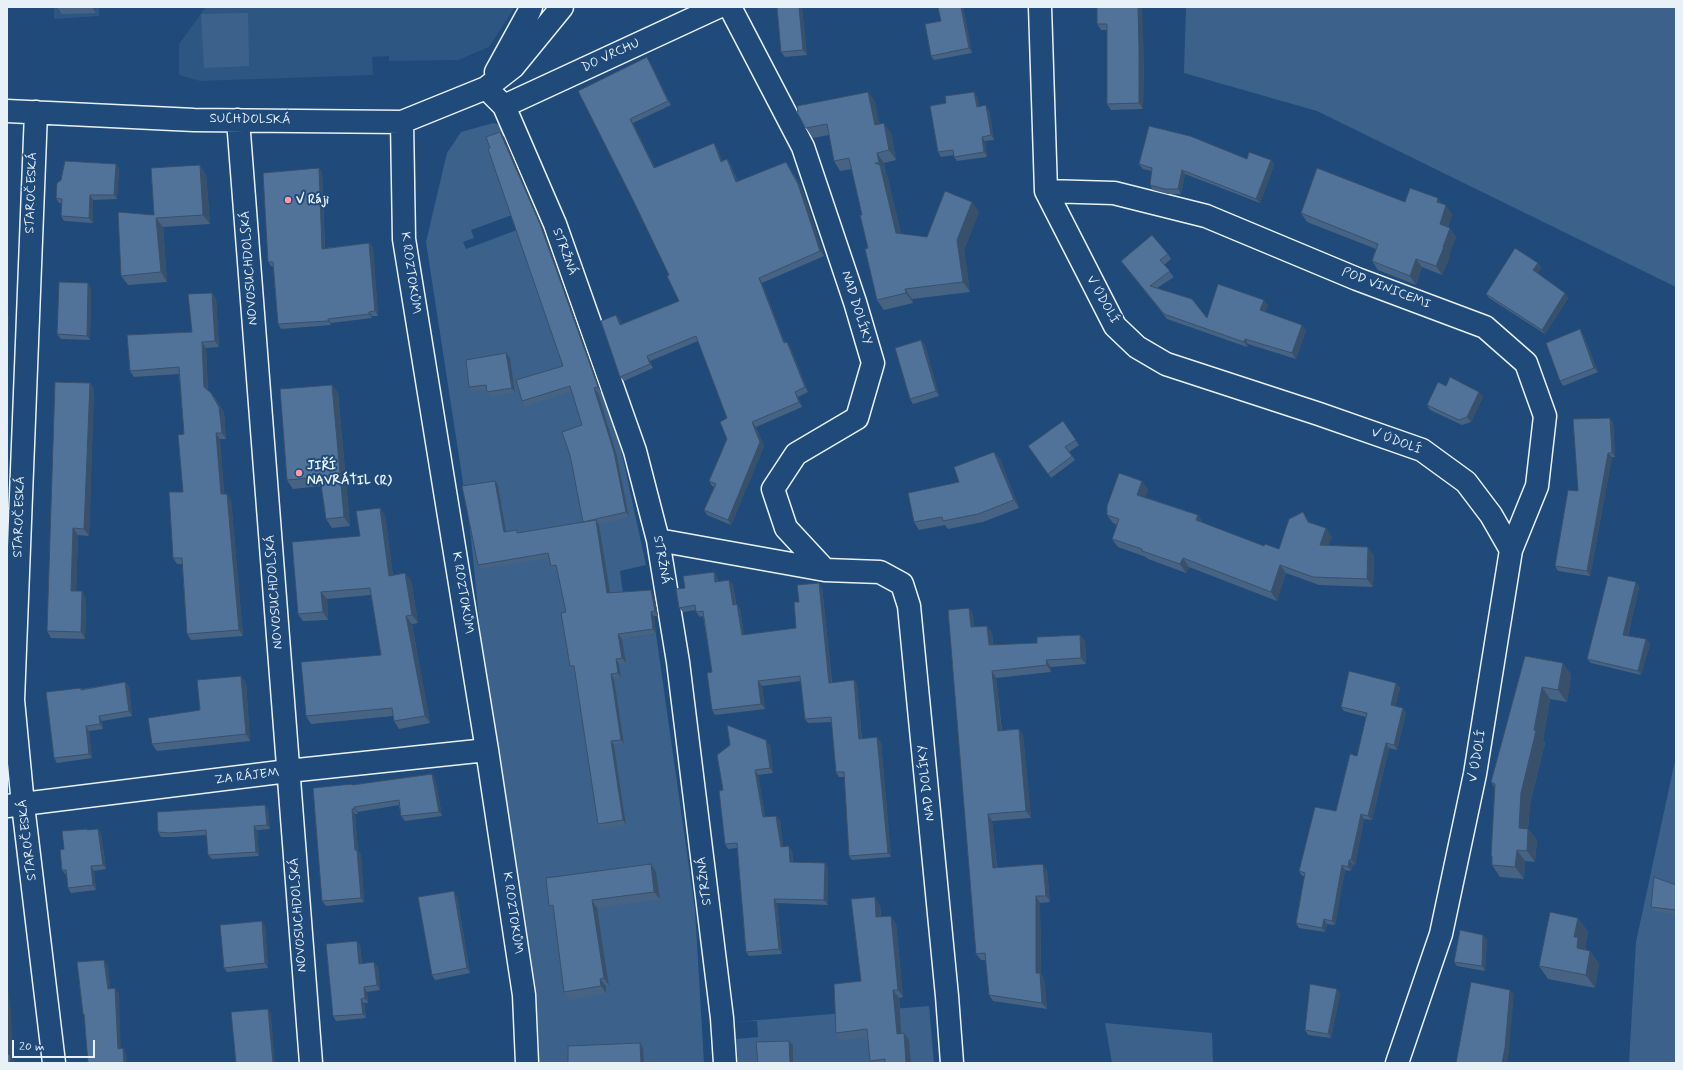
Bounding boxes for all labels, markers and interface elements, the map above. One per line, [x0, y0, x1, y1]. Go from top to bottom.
street label: DO VRCHU [579, 36, 643, 76]
street label: SUCHDOLSKÁ [209, 111, 291, 129]
street label: STAROČESKÁ [23, 152, 41, 234]
place label: V Ráji [296, 192, 329, 208]
marker: V Ráji [283, 195, 293, 205]
street label: NOVOSUCHDOLSKÁ [238, 210, 262, 326]
street label: STRŽNÁ [548, 226, 580, 278]
street label: K ROZTOKŮM [397, 231, 423, 315]
street label: POD VINICEMI [1339, 265, 1433, 313]
street label: NAD DOLÍKY [837, 269, 875, 347]
street label: V ÚDOLÍ [1082, 273, 1122, 327]
street label: V ÚDOLÍ [1369, 425, 1423, 459]
place label: JIŘÍ NAVRÁTIL (R) [307, 458, 392, 489]
marker: JIŘÍ NAVRÁTIL (R) [294, 468, 304, 478]
street label: STAROČESKÁ [11, 476, 29, 558]
street label: NOVOSUCHDOLSKÁ [263, 534, 287, 650]
street label: STRŽNÁ [649, 534, 673, 586]
street label: K ROZTOKŮM [448, 551, 476, 635]
street label: V ÚDOLÍ [1466, 729, 1490, 783]
street label: NAD DOLÍKY [915, 744, 939, 822]
street label: ZA RÁJEM [214, 765, 280, 789]
street label: STAROČESKÁ [15, 799, 41, 881]
street label: STRŽNÁ [694, 856, 716, 906]
street label: NOVOSUCHDOLSKÁ [287, 857, 311, 973]
street label: K ROZTOKŮM [499, 871, 525, 955]
scale bar [14, 1032, 97, 1058]
text: 20 m [19, 1039, 45, 1055]

